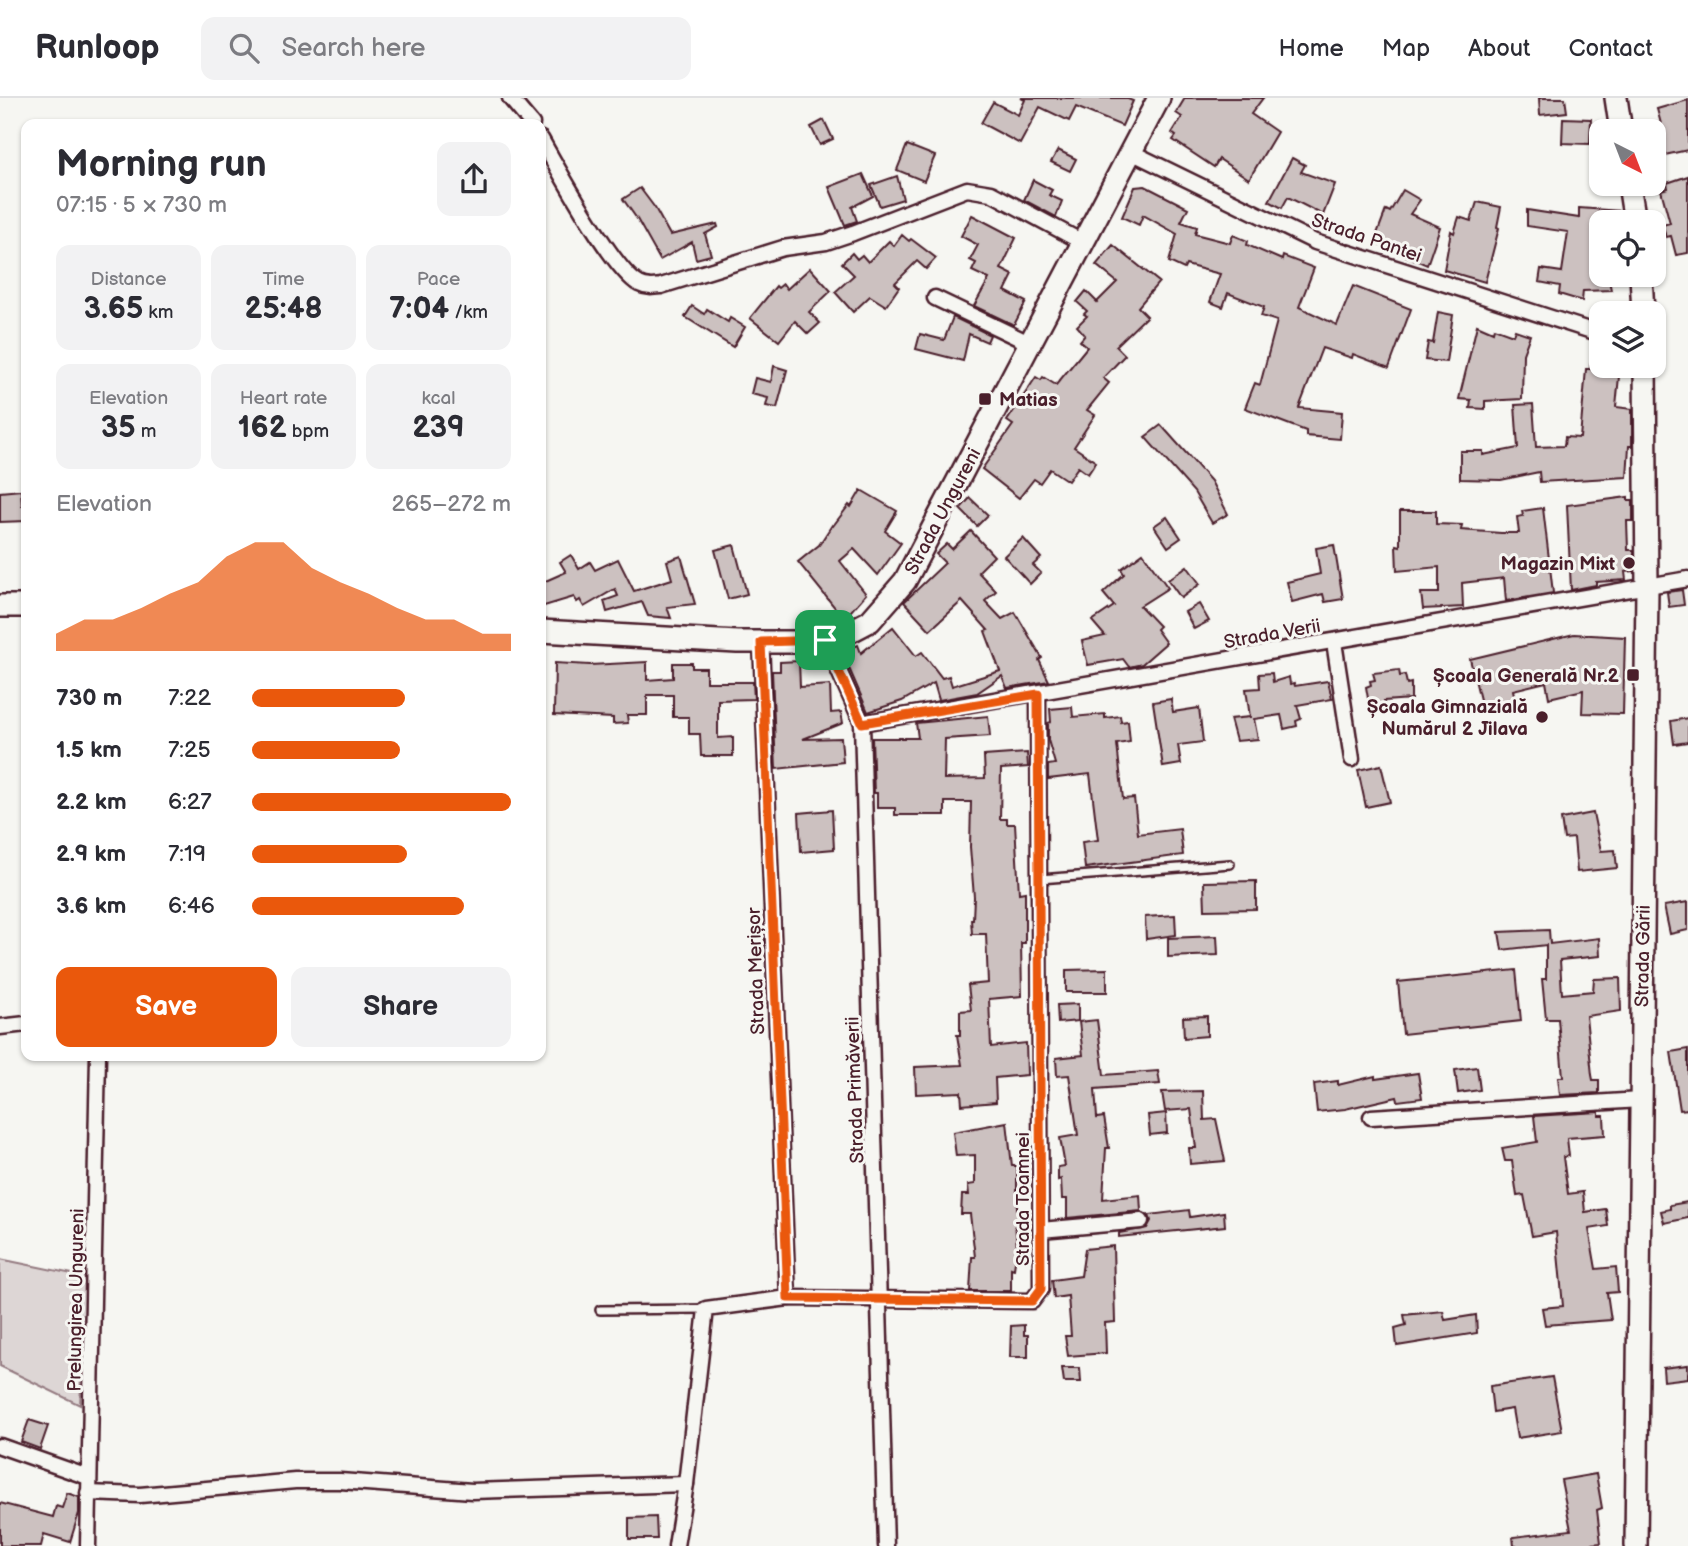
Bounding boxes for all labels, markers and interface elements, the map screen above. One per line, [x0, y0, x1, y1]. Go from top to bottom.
search box [201, 17, 691, 80]
text: Runloop [35, 28, 159, 68]
icon: search [225, 29, 263, 67]
text: Search here [281, 33, 425, 64]
text: Home [1279, 34, 1344, 63]
text: Map [1382, 34, 1430, 63]
text: About [1468, 34, 1530, 63]
text: Contact [1568, 34, 1653, 63]
north arrow [1589, 119, 1666, 196]
map controls [1589, 119, 1666, 378]
text: Morning run [56, 142, 267, 187]
button: share [437, 142, 511, 216]
text: 07:15 · 5 × 730 m [56, 191, 227, 219]
street label: Strada Pantei [1308, 209, 1425, 268]
button: locate [1589, 210, 1666, 287]
text: Distance [91, 268, 166, 291]
text: Time [262, 268, 305, 291]
text: Pace [417, 268, 460, 291]
text: 3.65 [84, 291, 143, 327]
text: 25:48 [244, 291, 323, 327]
text: 7:04 [389, 291, 449, 327]
text: km [143, 301, 173, 324]
text: /km [449, 301, 488, 324]
button: layers [1589, 301, 1666, 378]
text: Elevation [89, 387, 168, 410]
text: Heart rate [240, 387, 327, 410]
text: kcal [421, 387, 456, 410]
place label: Matias [999, 389, 1058, 412]
marker: Matias [977, 391, 993, 407]
text: 35 [101, 410, 136, 446]
text: 162 [238, 410, 287, 446]
text: 239 [412, 410, 465, 446]
text: m [136, 420, 156, 443]
text: bpm [287, 420, 329, 443]
street label: Strada Ungureni [900, 444, 986, 579]
text: Elevation [56, 490, 152, 518]
text: 265–272 m [391, 490, 511, 518]
place label: Magazin Mixt [1501, 553, 1616, 576]
marker: Magazin Mixt [1621, 555, 1637, 571]
pin [795, 610, 855, 670]
street label: Strada Verii [1222, 615, 1323, 654]
icon: arrive [806, 621, 844, 659]
place label: Școala Generală Nr.2 [1433, 665, 1620, 688]
marker: Școala Generală Nr.2 [1625, 667, 1641, 683]
text: 730 m [56, 684, 122, 712]
text: 7:22 [168, 684, 211, 712]
place label: Școala Gimnazială Numărul 2 Jilava [1367, 696, 1528, 741]
marker: Școala Gimnazială Numărul 2 Jilava [1534, 709, 1550, 725]
text: 1.5 km [56, 736, 122, 764]
text: 7:25 [168, 736, 211, 764]
text: 2.2 km [56, 788, 127, 816]
text: 6:27 [168, 788, 212, 816]
text: 2.9 km [56, 840, 126, 868]
text: 7:19 [168, 840, 206, 868]
text: 3.6 km [56, 892, 126, 920]
text: 6:46 [168, 892, 215, 920]
street label: Strada Gării [1631, 905, 1656, 1007]
street label: Strada Merișor [743, 906, 770, 1035]
button: Save [56, 967, 277, 1047]
button: Share [291, 967, 511, 1047]
street label: Strada Primăverii [841, 1016, 870, 1164]
street label: Strada Toamnei [1012, 1132, 1035, 1266]
street label: Prelungirea Ungureni [63, 1208, 90, 1392]

